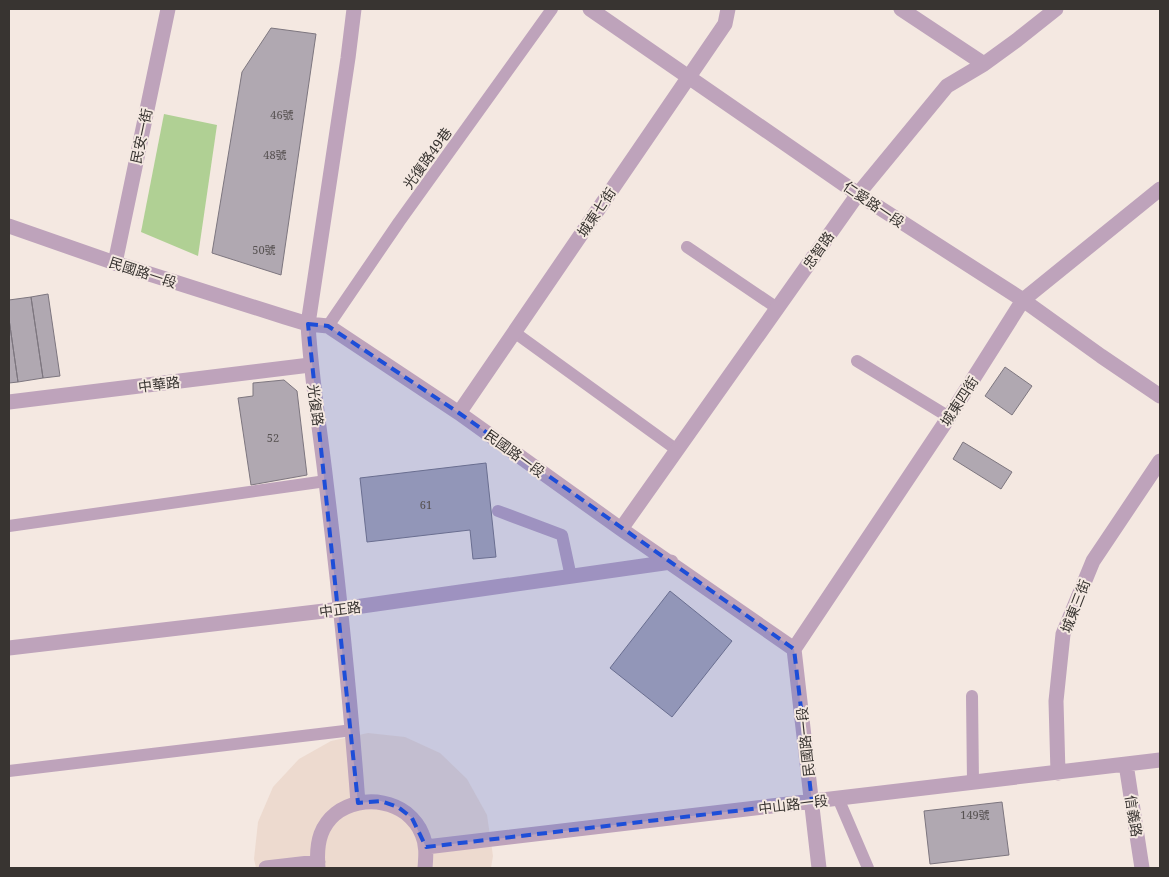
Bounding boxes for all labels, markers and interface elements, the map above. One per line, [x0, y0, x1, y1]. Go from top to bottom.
street label: 民安一街 [126, 107, 156, 165]
house number: 46號 [270, 107, 294, 122]
street label: 光復路49巷 [398, 123, 456, 193]
house number: 48號 [263, 147, 287, 162]
street label: 仁愛路一段 [840, 177, 908, 231]
street label: 城東七街 [572, 183, 620, 241]
street label: 忠智路 [798, 227, 838, 273]
house number: 50號 [252, 242, 276, 257]
street label: 民國路一段 [107, 252, 179, 292]
street label: 中華路 [137, 372, 181, 396]
street label: 城東四街 [936, 372, 982, 430]
street label: 光復路 [304, 383, 328, 427]
street label: 民國路一段 [481, 425, 549, 481]
house number: 52 [267, 430, 279, 445]
house number: 61 [420, 497, 432, 512]
street label: 城東三街 [1056, 576, 1094, 636]
street label: 中正路 [318, 597, 362, 621]
street label: 民國路一段 [792, 706, 818, 778]
street label: 中山路一段 [757, 790, 829, 818]
street label: 信義路 [1121, 794, 1147, 838]
house number: 149號 [960, 807, 990, 822]

